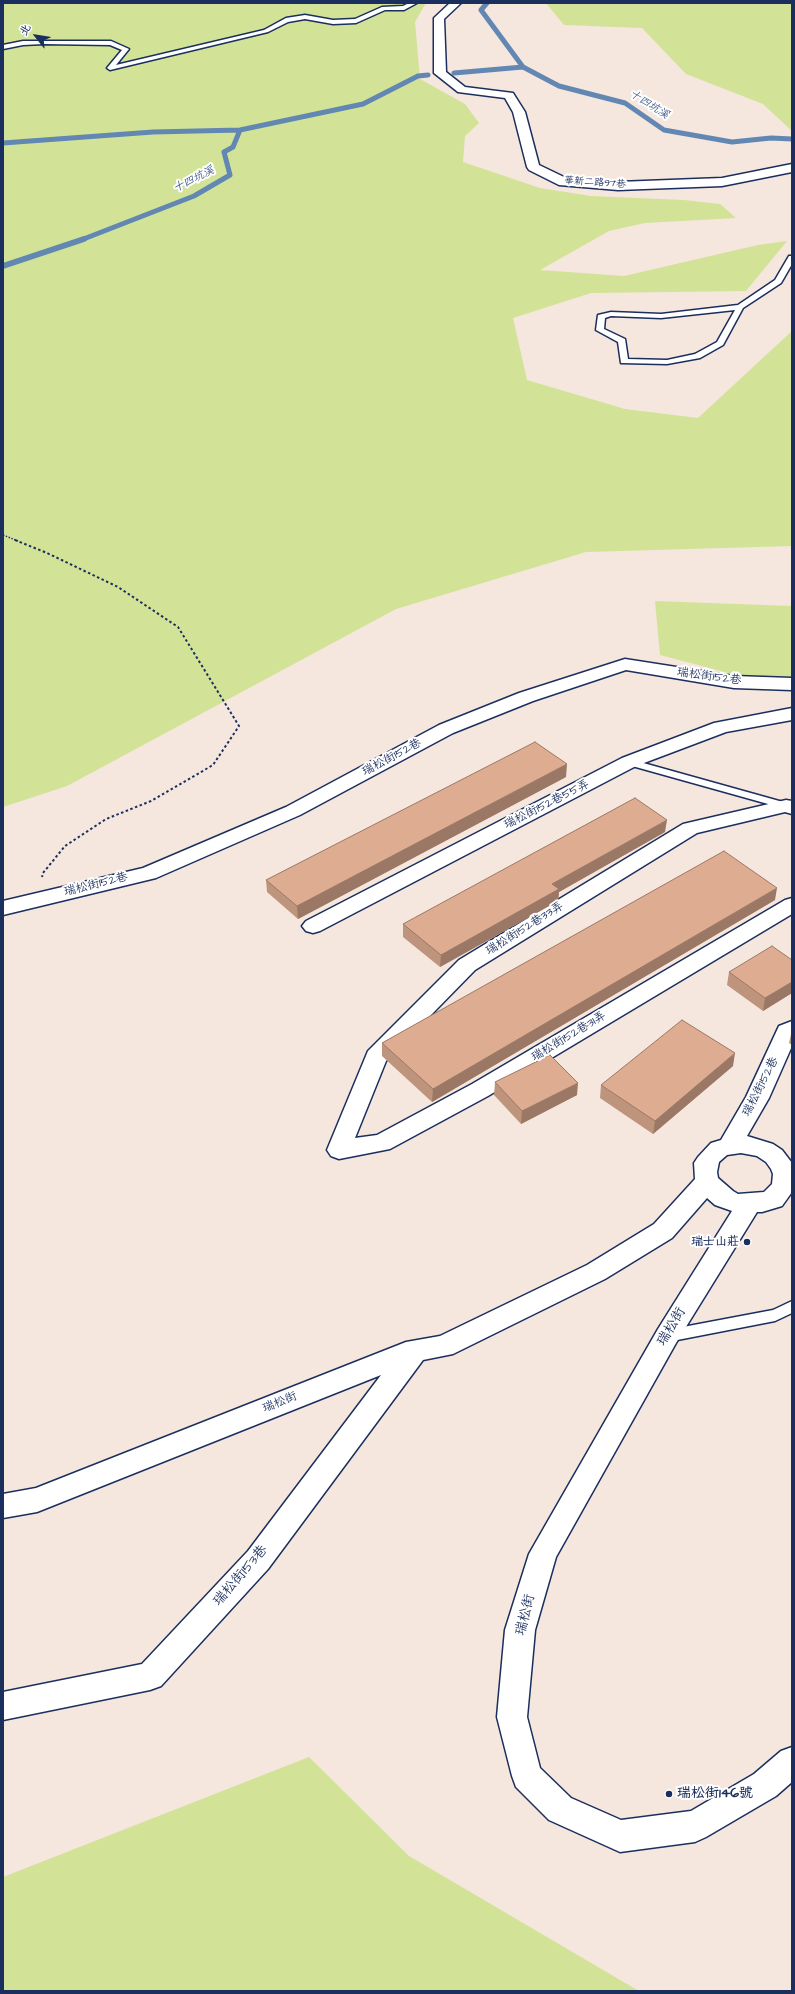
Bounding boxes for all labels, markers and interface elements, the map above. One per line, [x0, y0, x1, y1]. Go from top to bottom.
north arrow [16, 16, 56, 56]
text: 北 [16, 21, 34, 38]
water label: 十四坑溪 [627, 88, 671, 122]
water label: 十四坑溪 [171, 164, 217, 196]
street label: 華新二路97巷 [564, 175, 626, 191]
street label: 瑞松街152巷 [676, 665, 742, 689]
street label: 瑞松街152巷 [360, 736, 424, 780]
street label: 瑞松街152巷55弄 [502, 777, 592, 833]
street label: 瑞松街152巷 [63, 870, 129, 900]
street label: 瑞松街152巷33弄 [483, 899, 567, 959]
street label: 瑞松街152巷31弄 [529, 1009, 609, 1065]
street label: 瑞松街152巷 [740, 1055, 782, 1119]
place label: 瑞士山莊 [691, 1235, 739, 1249]
marker: 瑞士山莊 [742, 1237, 752, 1247]
street label: 瑞松街 [654, 1305, 690, 1349]
street label: 瑞松街 [261, 1390, 299, 1416]
street label: 瑞松街153巷 [210, 1542, 272, 1610]
street label: 瑞松街 [513, 1593, 539, 1637]
place label: 瑞松街146號 [677, 1786, 753, 1802]
marker: 瑞松街146號 [664, 1789, 674, 1799]

